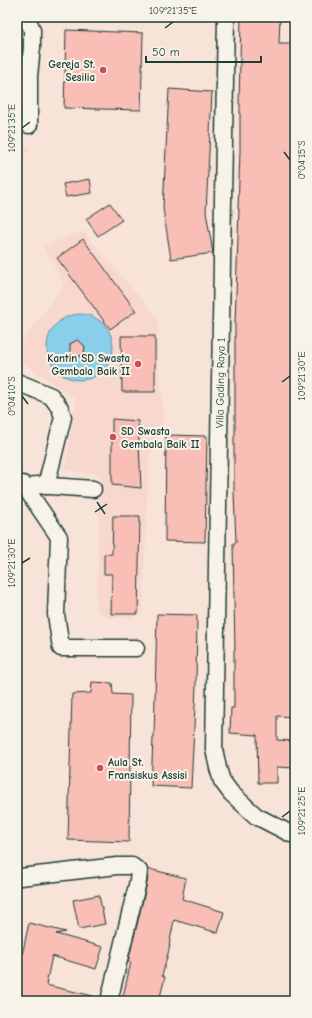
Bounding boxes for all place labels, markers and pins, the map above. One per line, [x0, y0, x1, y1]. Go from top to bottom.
place label: Gereja St. Sesilia [48, 58, 95, 84]
marker: Gereja St. Sesilia [98, 65, 108, 75]
place label: Kantin SD Swasta Gembala Baik II [47, 352, 131, 378]
marker: Kantin SD Swasta Gembala Baik II [133, 359, 143, 369]
place label: SD Swasta Gembala Baik II [121, 425, 200, 451]
marker: SD Swasta Gembala Baik II [108, 432, 118, 442]
place label: Aula St. Fransiskus Assisi [108, 756, 187, 782]
marker: Aula St. Fransiskus Assisi [95, 763, 105, 773]

